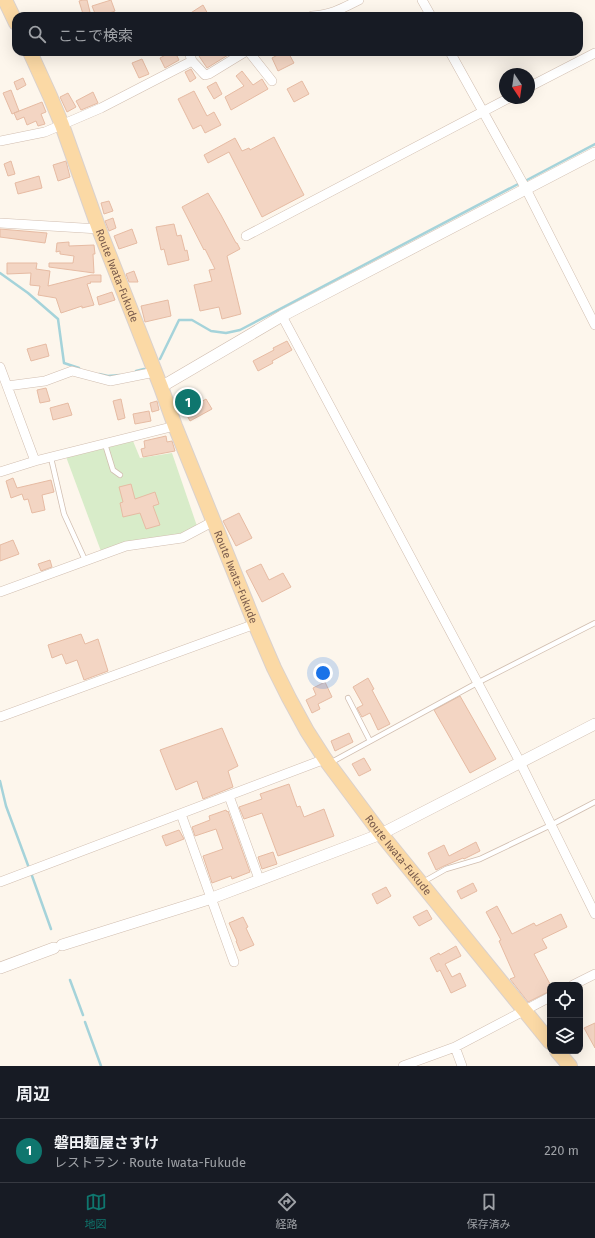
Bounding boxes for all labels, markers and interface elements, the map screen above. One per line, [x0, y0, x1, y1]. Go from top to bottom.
search box [12, 12, 583, 56]
icon: search [26, 23, 48, 45]
text: ここで検索 [58, 27, 133, 45]
north arrow [499, 68, 535, 104]
street label: Route Iwata-Fukude [93, 227, 141, 324]
pin: 1 [175, 387, 201, 417]
street label: Route Iwata-Fukude [211, 528, 261, 625]
your location [313, 663, 333, 683]
street label: Route Iwata-Fukude [362, 812, 435, 898]
map controls [547, 982, 583, 1054]
button: locate [547, 982, 583, 1018]
button: layers [547, 1018, 583, 1054]
text: 周辺 [16, 1084, 50, 1105]
text: 磐田麺屋さすけ [54, 1134, 159, 1152]
text: 1 [26, 1143, 32, 1158]
text: 220 m [544, 1143, 579, 1158]
text: レストラン · Route Iwata-Fukude [54, 1155, 246, 1170]
tab: 地図 [85, 1191, 107, 1231]
tab: 経路 [276, 1191, 298, 1231]
tab: 保存済み [467, 1191, 511, 1231]

